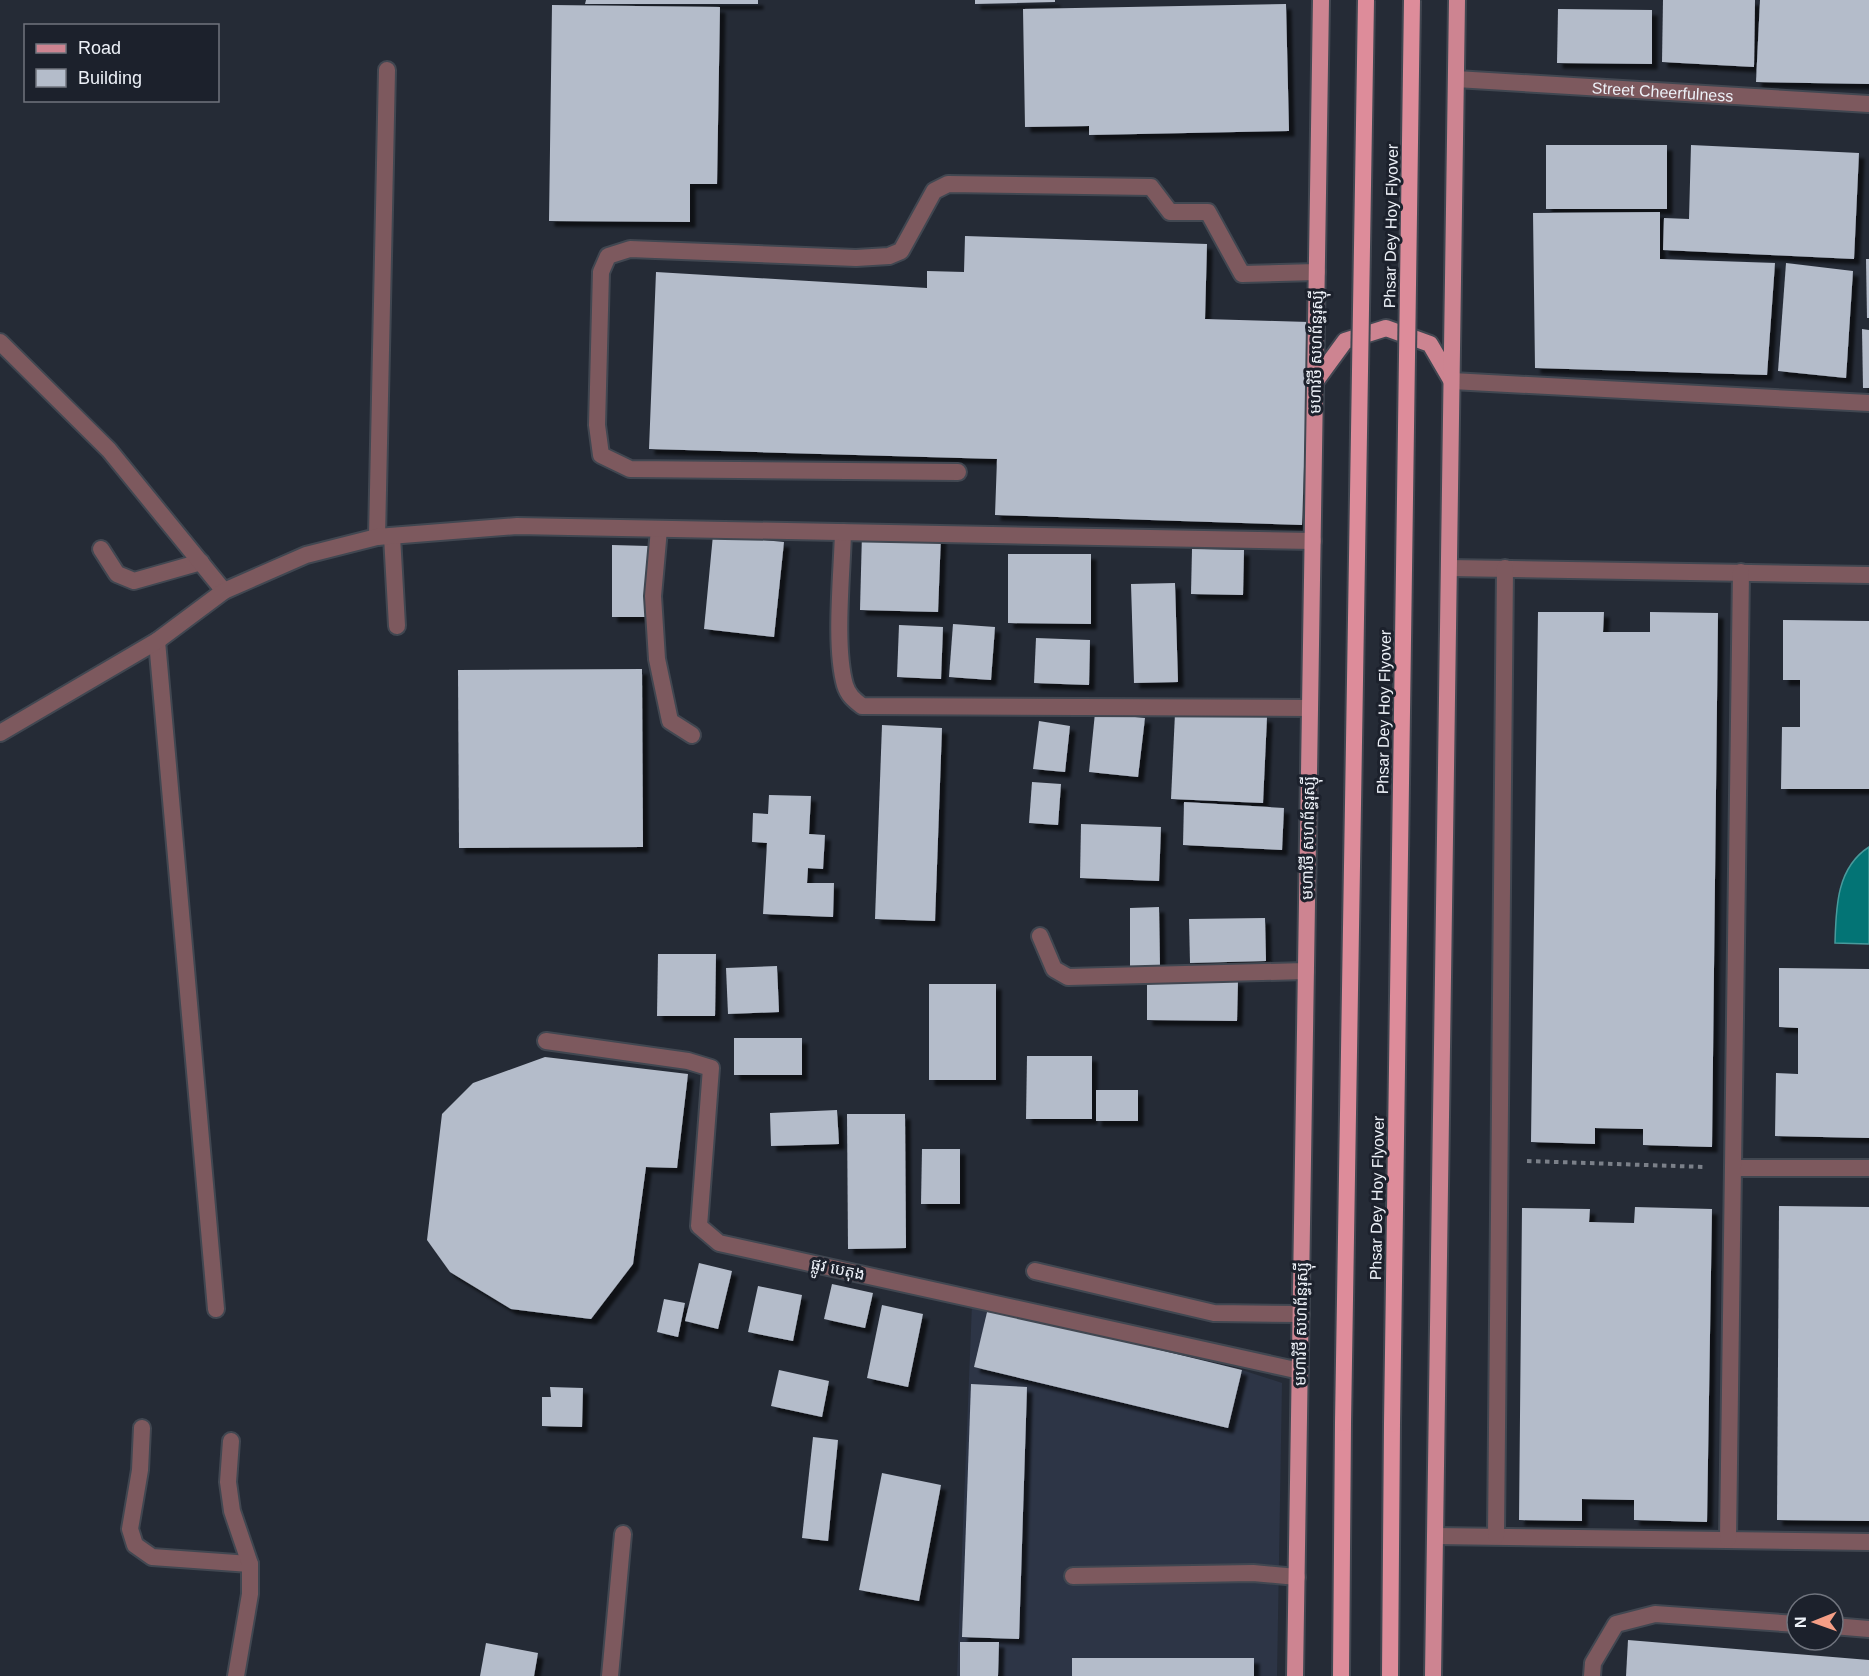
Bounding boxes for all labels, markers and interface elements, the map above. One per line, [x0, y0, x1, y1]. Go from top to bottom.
legend [24, 24, 219, 102]
text: Road [78, 38, 121, 58]
text: Building [78, 68, 142, 88]
street label: Street Cheerfulness [1591, 79, 1734, 104]
street label: Phsar Dey Hoy Flyover [1381, 143, 1401, 308]
street label: មហាវិថី សហព័ន្ធរុស្ស៊ី [1304, 290, 1332, 414]
street label: Phsar Dey Hoy Flyover [1374, 629, 1394, 794]
street label: មហាវិថី សហព័ន្ធរុស្ស៊ី [1296, 776, 1324, 900]
street label: Phsar Dey Hoy Flyover [1367, 1115, 1387, 1280]
street label: ផ្លូវ បេតុង [808, 1255, 867, 1289]
street label: មហាវិថី សហព័ន្ធរុស្ស៊ី [1289, 1262, 1317, 1386]
north arrow [1785, 1592, 1845, 1652]
text: N [1792, 1616, 1809, 1628]

